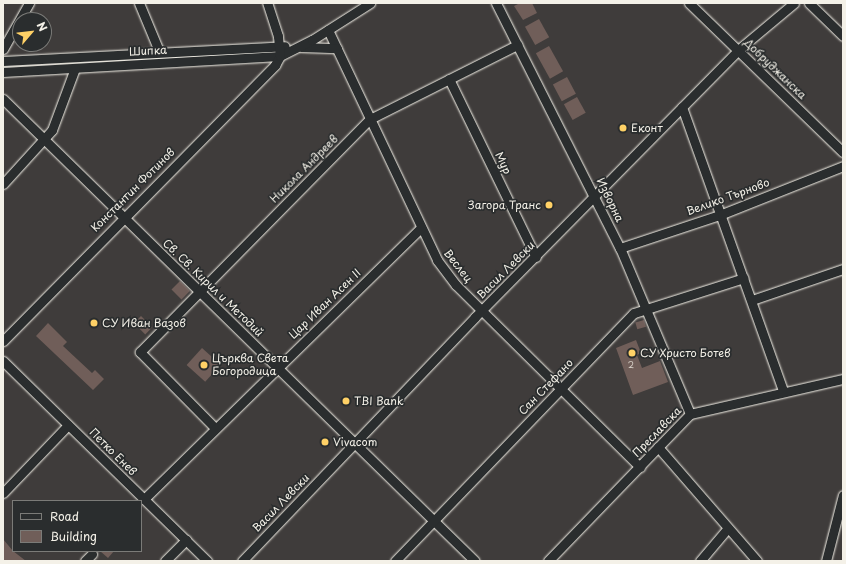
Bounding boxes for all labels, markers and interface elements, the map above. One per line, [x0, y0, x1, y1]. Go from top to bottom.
north arrow [12, 12, 52, 52]
text: N [33, 19, 52, 34]
street label: Добруджанска [741, 36, 809, 102]
street label: Шипка [129, 43, 167, 59]
place label: Еконт [631, 121, 663, 135]
marker: Еконт [618, 123, 628, 133]
street label: Никола Андреев [267, 132, 341, 206]
street label: Константин Фотинов [89, 146, 177, 234]
street label: Мур [492, 150, 514, 176]
street label: Изворна [594, 176, 626, 224]
street label: Велико Търново [685, 176, 771, 218]
place label: Загора Транс [468, 198, 541, 212]
marker: Загора Транс [544, 200, 554, 210]
street label: Св. Св. Кирил и Методий [160, 236, 266, 340]
street label: Васил Левски [474, 238, 538, 302]
street label: Веслец [441, 247, 475, 285]
street label: Цар Иван Асен II [286, 266, 364, 342]
place label: СУ Иван Вазов [102, 316, 187, 330]
marker: СУ Иван Вазов [89, 318, 99, 328]
place label: СУ Христо Ботев [640, 346, 731, 360]
marker: СУ Христо Ботев [627, 348, 637, 358]
place label: Църква Света Богородица [212, 352, 289, 378]
street label: Сан Стефано [516, 356, 576, 418]
house number: 2 [628, 359, 634, 369]
marker: Църква Света Богородица [199, 360, 209, 370]
place label: TBI Bank [354, 394, 403, 408]
marker: TBI Bank [341, 396, 351, 406]
street label: Преславска [630, 404, 684, 460]
street label: Петко Енев [87, 426, 139, 478]
place label: Vivacom [333, 435, 377, 449]
marker: Vivacom [320, 437, 330, 447]
street label: Васил Левски [250, 471, 312, 535]
legend [12, 500, 142, 552]
text: Road [50, 507, 79, 525]
text: Building [50, 527, 97, 545]

